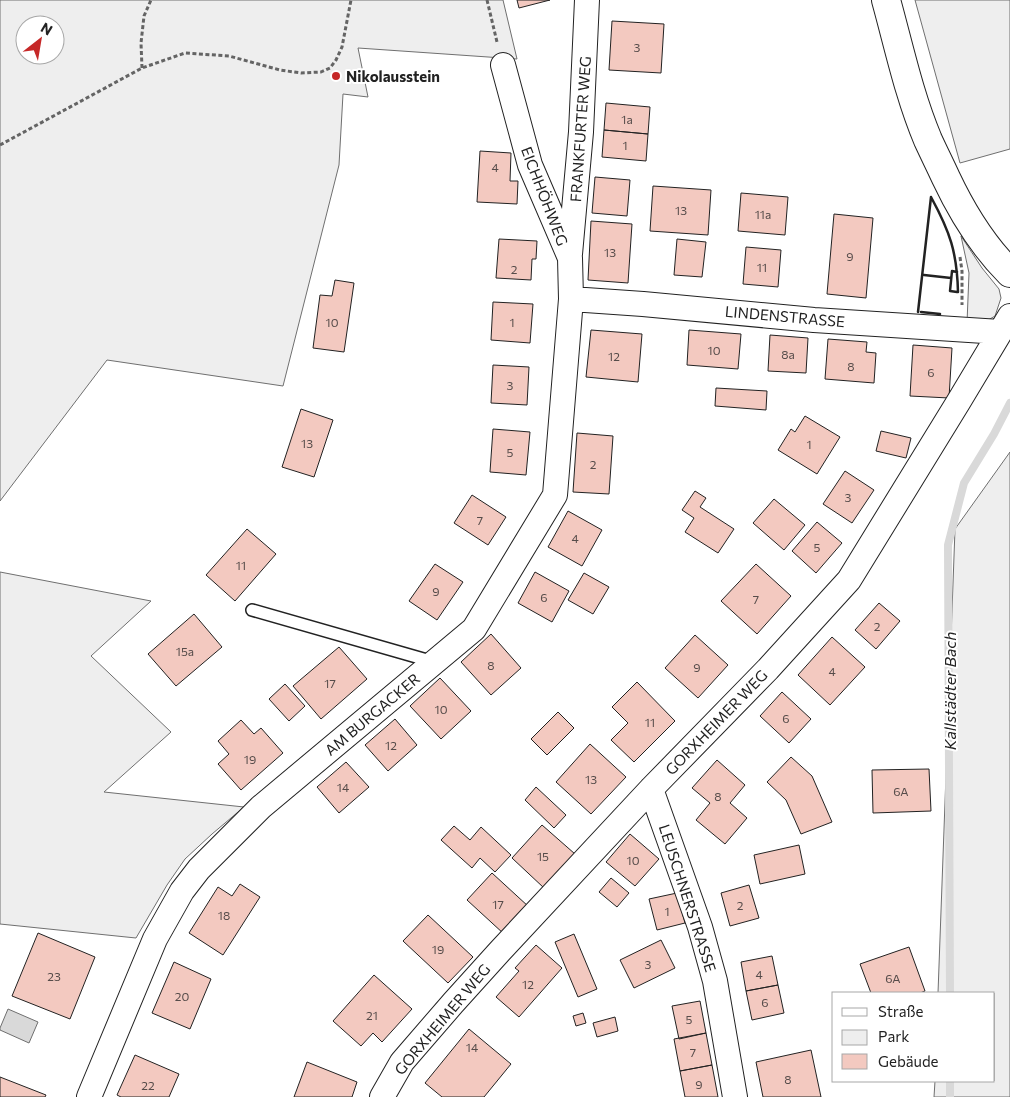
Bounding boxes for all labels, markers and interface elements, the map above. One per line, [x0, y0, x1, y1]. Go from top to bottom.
north arrow [15, 15, 65, 65]
text: N [38, 18, 56, 38]
house number: 3 [634, 40, 641, 54]
street label: FRANKFURTER WEG [566, 55, 594, 203]
place label: Nikolausstein [346, 67, 440, 85]
marker: Nikolausstein [330, 70, 342, 82]
house number: 1a [621, 112, 633, 126]
house number: 1 [622, 138, 628, 152]
street label: EICHHÖHWEG [518, 144, 572, 248]
house number: 4 [491, 160, 499, 174]
house number: 13 [675, 203, 687, 217]
house number: 11a [755, 207, 771, 221]
house number: 13 [604, 245, 616, 259]
house number: 9 [846, 249, 854, 263]
house number: 11 [757, 260, 767, 274]
house number: 2 [511, 262, 518, 276]
street label: LINDENSTRASSE [724, 302, 846, 330]
house number: 10 [326, 315, 339, 329]
house number: 1 [509, 315, 515, 329]
house number: 10 [708, 343, 721, 357]
house number: 8a [781, 347, 795, 361]
house number: 12 [608, 349, 620, 363]
house number: 8 [847, 359, 855, 373]
house number: 6 [927, 365, 935, 379]
house number: 3 [507, 378, 514, 392]
house number: 13 [301, 436, 313, 450]
house number: 1 [806, 437, 812, 451]
house number: 5 [507, 445, 514, 459]
house number: 2 [590, 457, 597, 471]
house number: 3 [845, 490, 852, 504]
house number: 7 [477, 513, 483, 527]
house number: 4 [571, 531, 579, 545]
house number: 5 [814, 540, 821, 554]
house number: 11 [236, 558, 246, 572]
house number: 9 [432, 584, 440, 598]
house number: 6 [540, 590, 548, 604]
house number: 7 [753, 592, 759, 606]
house number: 2 [874, 619, 881, 633]
water label: Kallstädter Bach [940, 632, 959, 750]
house number: 15a [176, 644, 194, 658]
house number: 8 [487, 658, 495, 672]
house number: 9 [693, 660, 701, 674]
house number: 4 [828, 664, 836, 678]
street label: GORXHEIMER WEG [661, 666, 771, 778]
street label: AM BURGACKER [321, 669, 423, 759]
house number: 17 [324, 676, 336, 690]
house number: 10 [435, 702, 448, 716]
house number: 6 [782, 711, 790, 725]
house number: 11 [645, 715, 655, 729]
house number: 12 [385, 738, 397, 752]
house number: 19 [244, 752, 256, 766]
house number: 13 [585, 772, 597, 786]
house number: 14 [337, 780, 349, 794]
house number: 6A [893, 784, 909, 798]
house number: 8 [714, 789, 722, 803]
street label: LEUSCHNERSTRASSE [656, 822, 720, 974]
house number: 15 [537, 849, 549, 863]
house number: 10 [627, 853, 640, 867]
house number: 17 [492, 897, 504, 911]
house number: 2 [737, 898, 744, 912]
house number: 1 [664, 904, 670, 918]
house number: 18 [218, 908, 230, 922]
house number: 19 [432, 942, 444, 956]
house number: 3 [645, 957, 652, 971]
street label: GORXHEIMER WEG [390, 960, 494, 1078]
house number: 4 [755, 967, 763, 981]
house number: 23 [47, 969, 61, 983]
house number: 6A [885, 971, 901, 985]
house number: 12 [522, 977, 534, 991]
house number: 20 [175, 989, 189, 1003]
legend [832, 992, 995, 1082]
house number: 6 [761, 995, 769, 1009]
text: Straße [878, 1002, 924, 1020]
house number: 21 [366, 1008, 378, 1022]
house number: 5 [686, 1012, 693, 1026]
text: Park [878, 1027, 909, 1045]
house number: 14 [466, 1040, 478, 1054]
house number: 7 [690, 1045, 696, 1059]
text: Gebäude [878, 1052, 939, 1070]
house number: 8 [784, 1072, 792, 1086]
house number: 9 [695, 1077, 703, 1091]
house number: 22 [141, 1078, 155, 1092]

